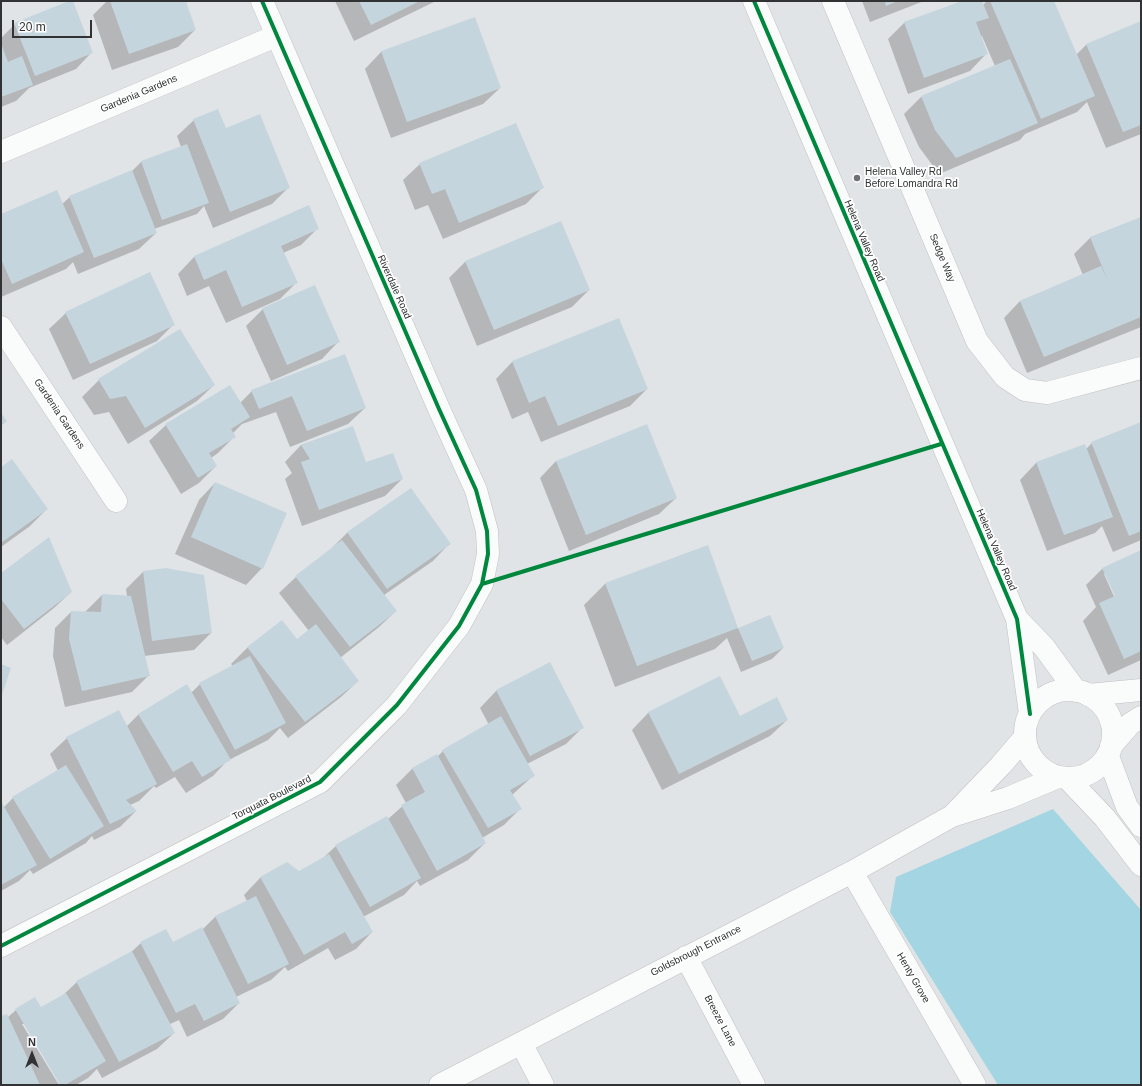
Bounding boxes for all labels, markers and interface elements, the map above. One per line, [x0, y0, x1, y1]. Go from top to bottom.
scale bar [14, 12, 94, 38]
text: 20 m [19, 20, 46, 34]
street label: Gardenia Gardens [99, 72, 179, 116]
place label: Helena Valley Rd Before Lomandra Rd [865, 166, 958, 190]
marker: Helena Valley Rd Before Lomandra Rd [852, 173, 862, 183]
street label: Helena Valley Road [841, 198, 887, 284]
street label: Sedge Way [926, 232, 958, 284]
street label: Riverdale Road [375, 253, 413, 321]
street label: Gardenia Gardens [31, 377, 87, 451]
street label: Helena Valley Road [973, 507, 1019, 593]
street label: Torquata Boulevard [231, 773, 313, 823]
street label: Goldsbrough Entrance [649, 923, 743, 979]
street label: Henty Grove [894, 951, 932, 1005]
street label: Breeze Lane [701, 993, 739, 1049]
north arrow [12, 1034, 52, 1074]
text: N [28, 1036, 36, 1048]

